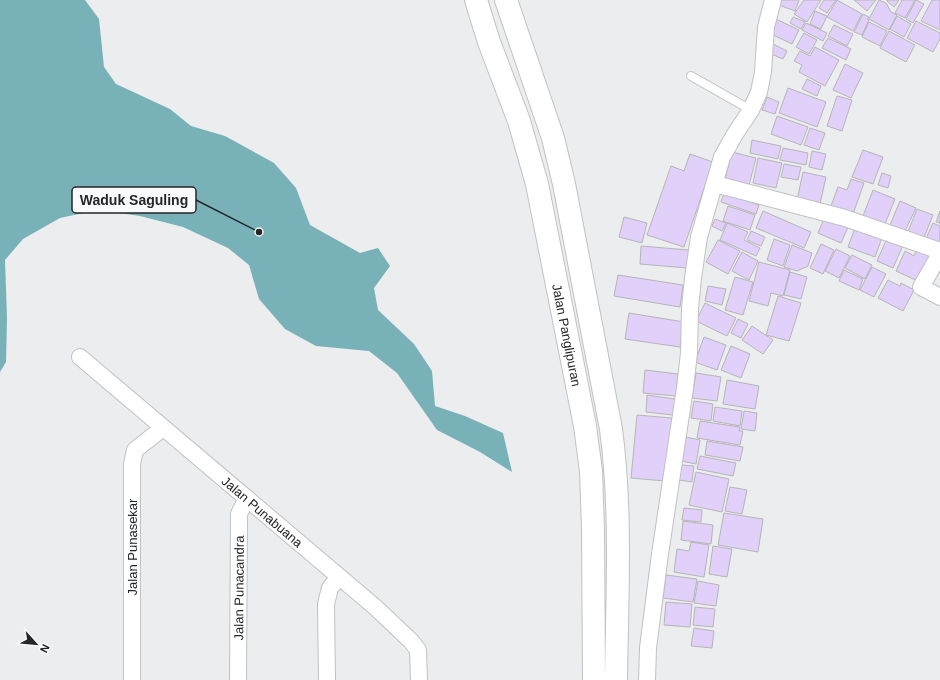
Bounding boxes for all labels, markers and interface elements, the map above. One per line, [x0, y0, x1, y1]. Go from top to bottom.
callout: Waduk Saguling [72, 187, 196, 213]
text: Waduk Saguling [80, 192, 188, 208]
street label: Jalan Panglipuran [549, 283, 584, 388]
street label: Jalan Punabuana [219, 473, 306, 551]
street label: Jalan Punasekar [125, 498, 140, 595]
street label: Jalan Punacandra [231, 535, 247, 640]
north arrow [16, 624, 56, 664]
text: N [38, 642, 52, 655]

